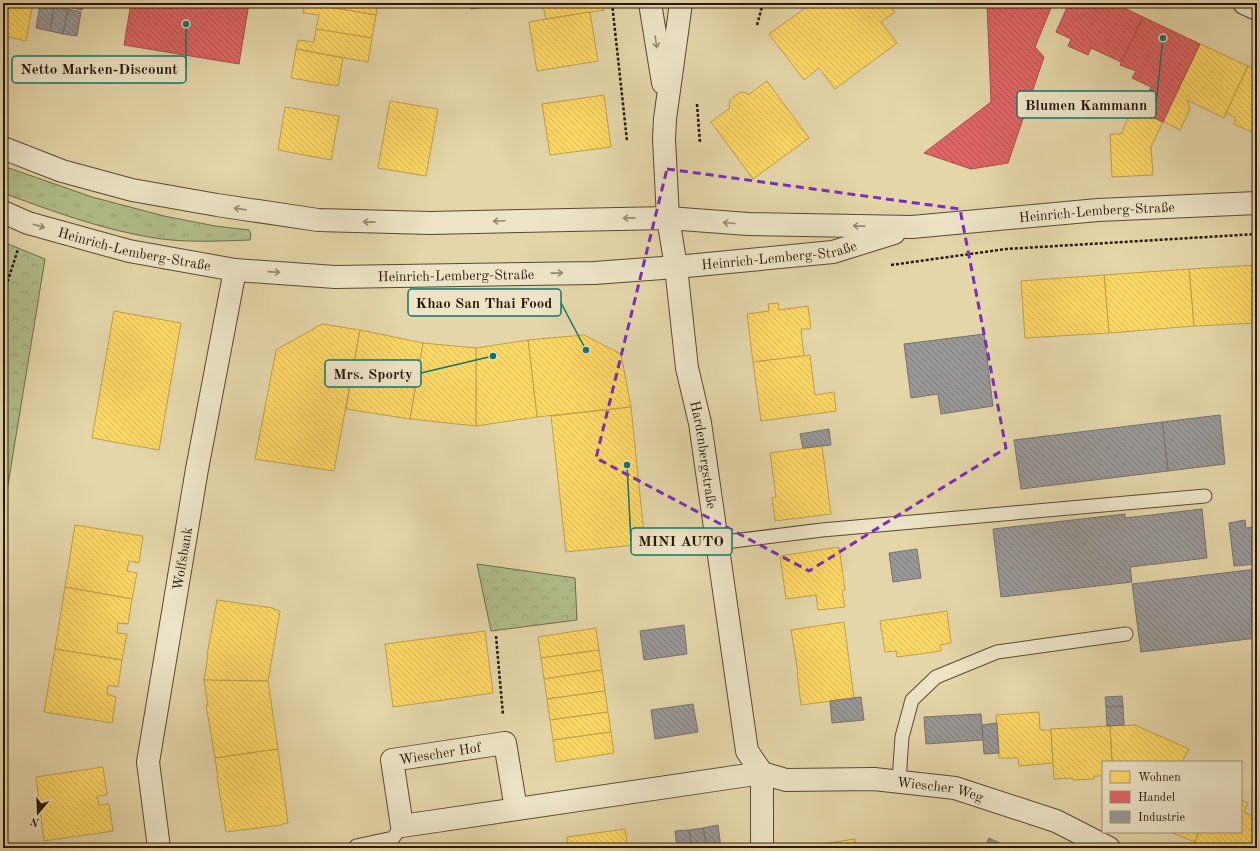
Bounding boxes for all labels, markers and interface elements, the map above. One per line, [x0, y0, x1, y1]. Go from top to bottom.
one-way arrow [652, 35, 660, 48]
callout: Netto Marken-Discount [12, 56, 186, 83]
text: Netto Marken-Discount [20, 63, 178, 78]
callout: Blumen Kammann [1017, 91, 1156, 118]
text: Blumen Kammann [1025, 99, 1147, 114]
street label: Heinrich-Lemberg-Straße [1018, 201, 1175, 225]
one-way arrow [234, 205, 247, 213]
one-way arrow [623, 214, 636, 222]
one-way arrow [363, 218, 376, 226]
one-way arrow [493, 218, 506, 225]
one-way arrow [723, 219, 736, 226]
one-way arrow [853, 222, 866, 230]
one-way arrow [33, 223, 46, 230]
street label: Heinrich-Lemberg-Straße [56, 226, 212, 274]
street label: Heinrich-Lemberg-Straße [701, 239, 859, 273]
street label: Heinrich-Lemberg-Straße [378, 268, 534, 284]
one-way arrow [267, 269, 280, 276]
one-way arrow [550, 269, 563, 277]
callout: Khao San Thai Food [408, 289, 561, 316]
text: Khao San Thai Food [416, 297, 552, 312]
callout: Mrs. Sporty [325, 360, 421, 387]
text: Mrs. Sporty [333, 368, 413, 383]
street label: Hardenbergstraße [687, 399, 718, 510]
street label: Wolfsbank [171, 526, 195, 591]
callout: MINI AUTO [631, 528, 732, 555]
text: MINI AUTO [638, 535, 724, 550]
street label: Wiescher Hof [398, 740, 484, 767]
legend [1102, 761, 1242, 833]
text: Wohnen [1138, 772, 1181, 784]
street label: Wiescher Weg [896, 776, 986, 805]
text: Handel [1138, 792, 1175, 804]
north arrow [18, 793, 58, 833]
text: Industrie [1138, 812, 1185, 824]
text: N [29, 814, 41, 828]

